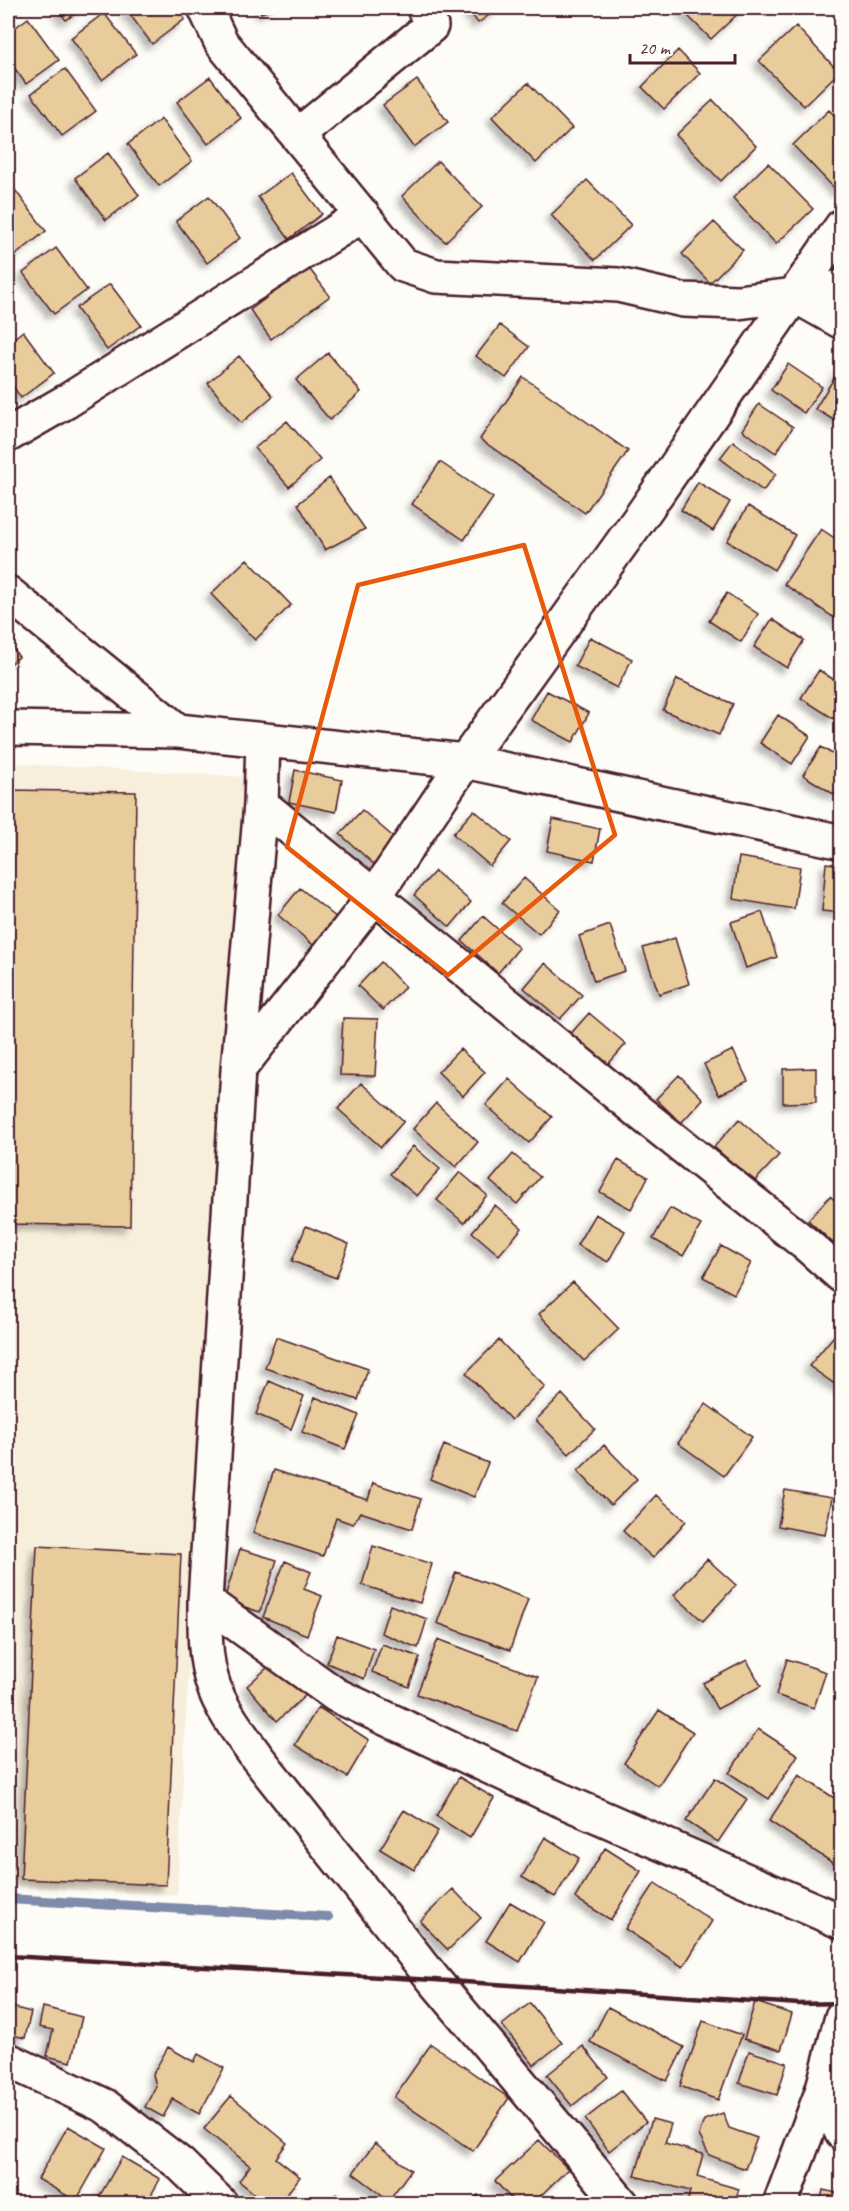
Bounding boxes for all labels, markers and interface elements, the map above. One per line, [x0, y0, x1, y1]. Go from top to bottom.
scale bar [630, 27, 735, 65]
text: 20 m [639, 37, 672, 59]

